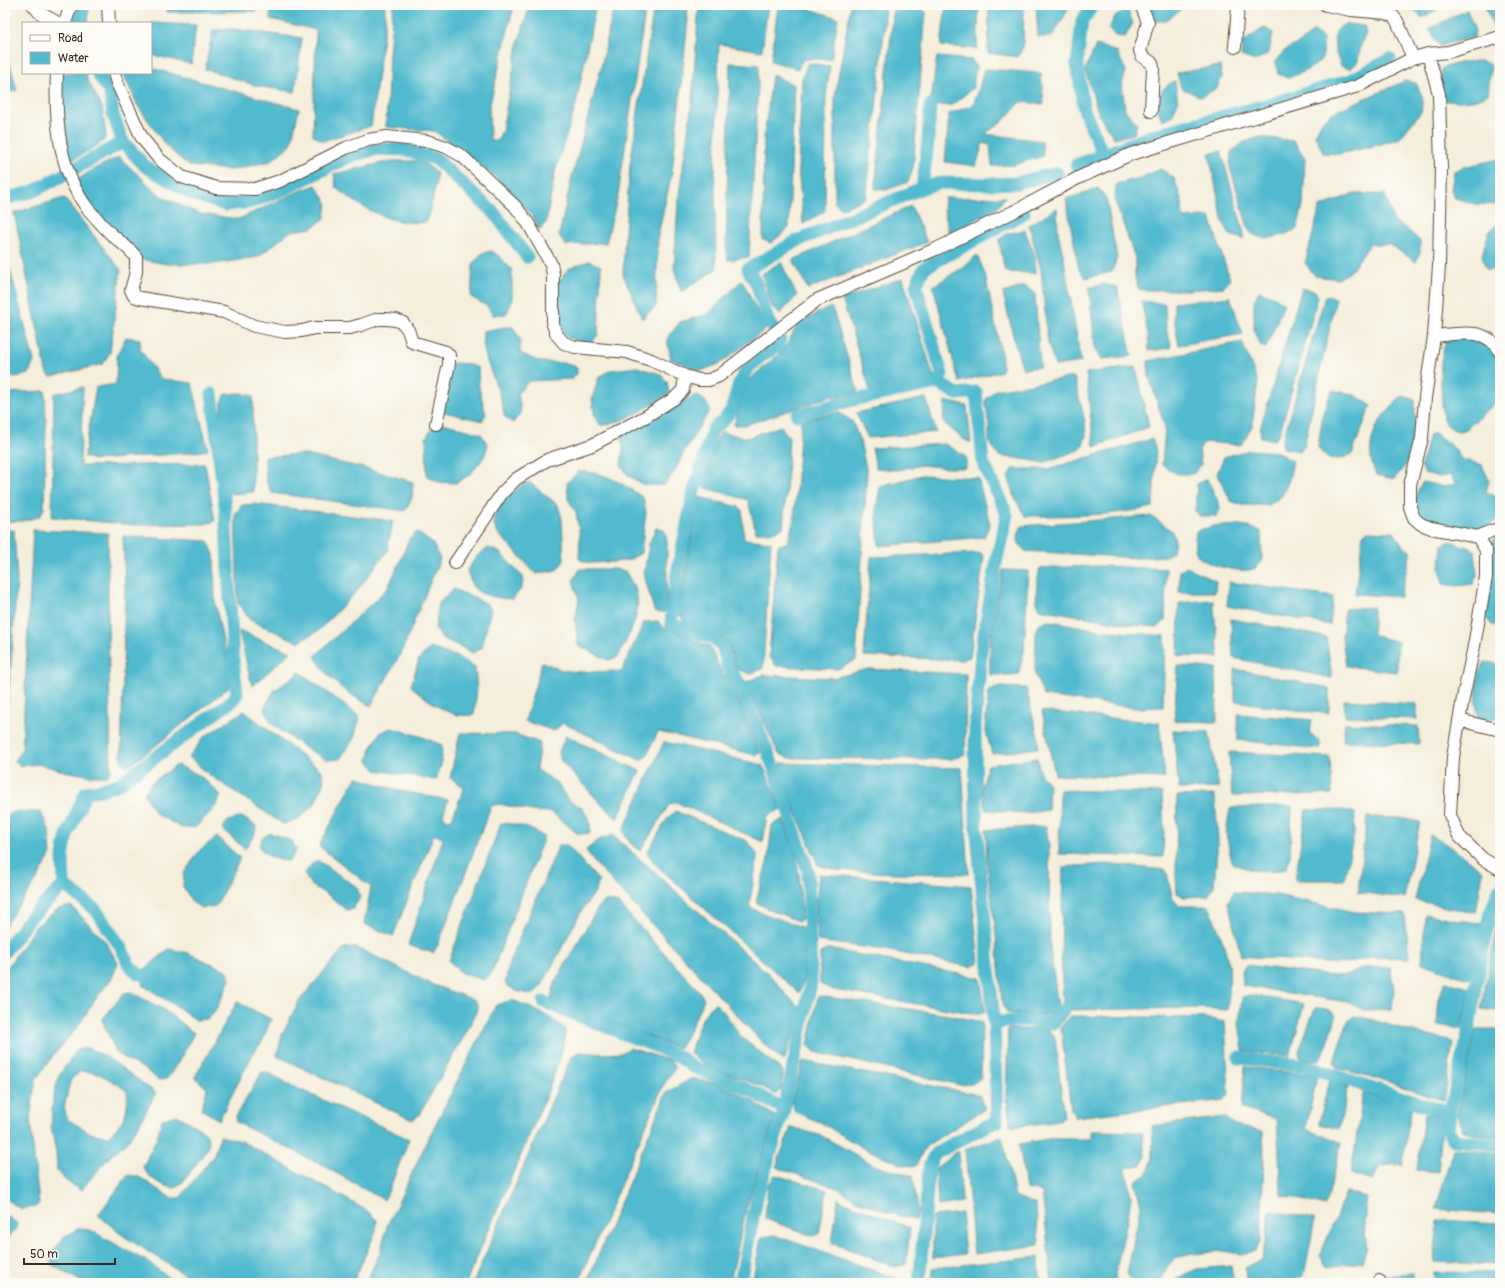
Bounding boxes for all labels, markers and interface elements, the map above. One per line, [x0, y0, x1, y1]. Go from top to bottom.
legend [22, 22, 152, 74]
text: Road [58, 31, 83, 46]
text: Water [58, 51, 89, 66]
scale bar [24, 1240, 115, 1266]
text: 50 m [30, 1247, 58, 1262]

